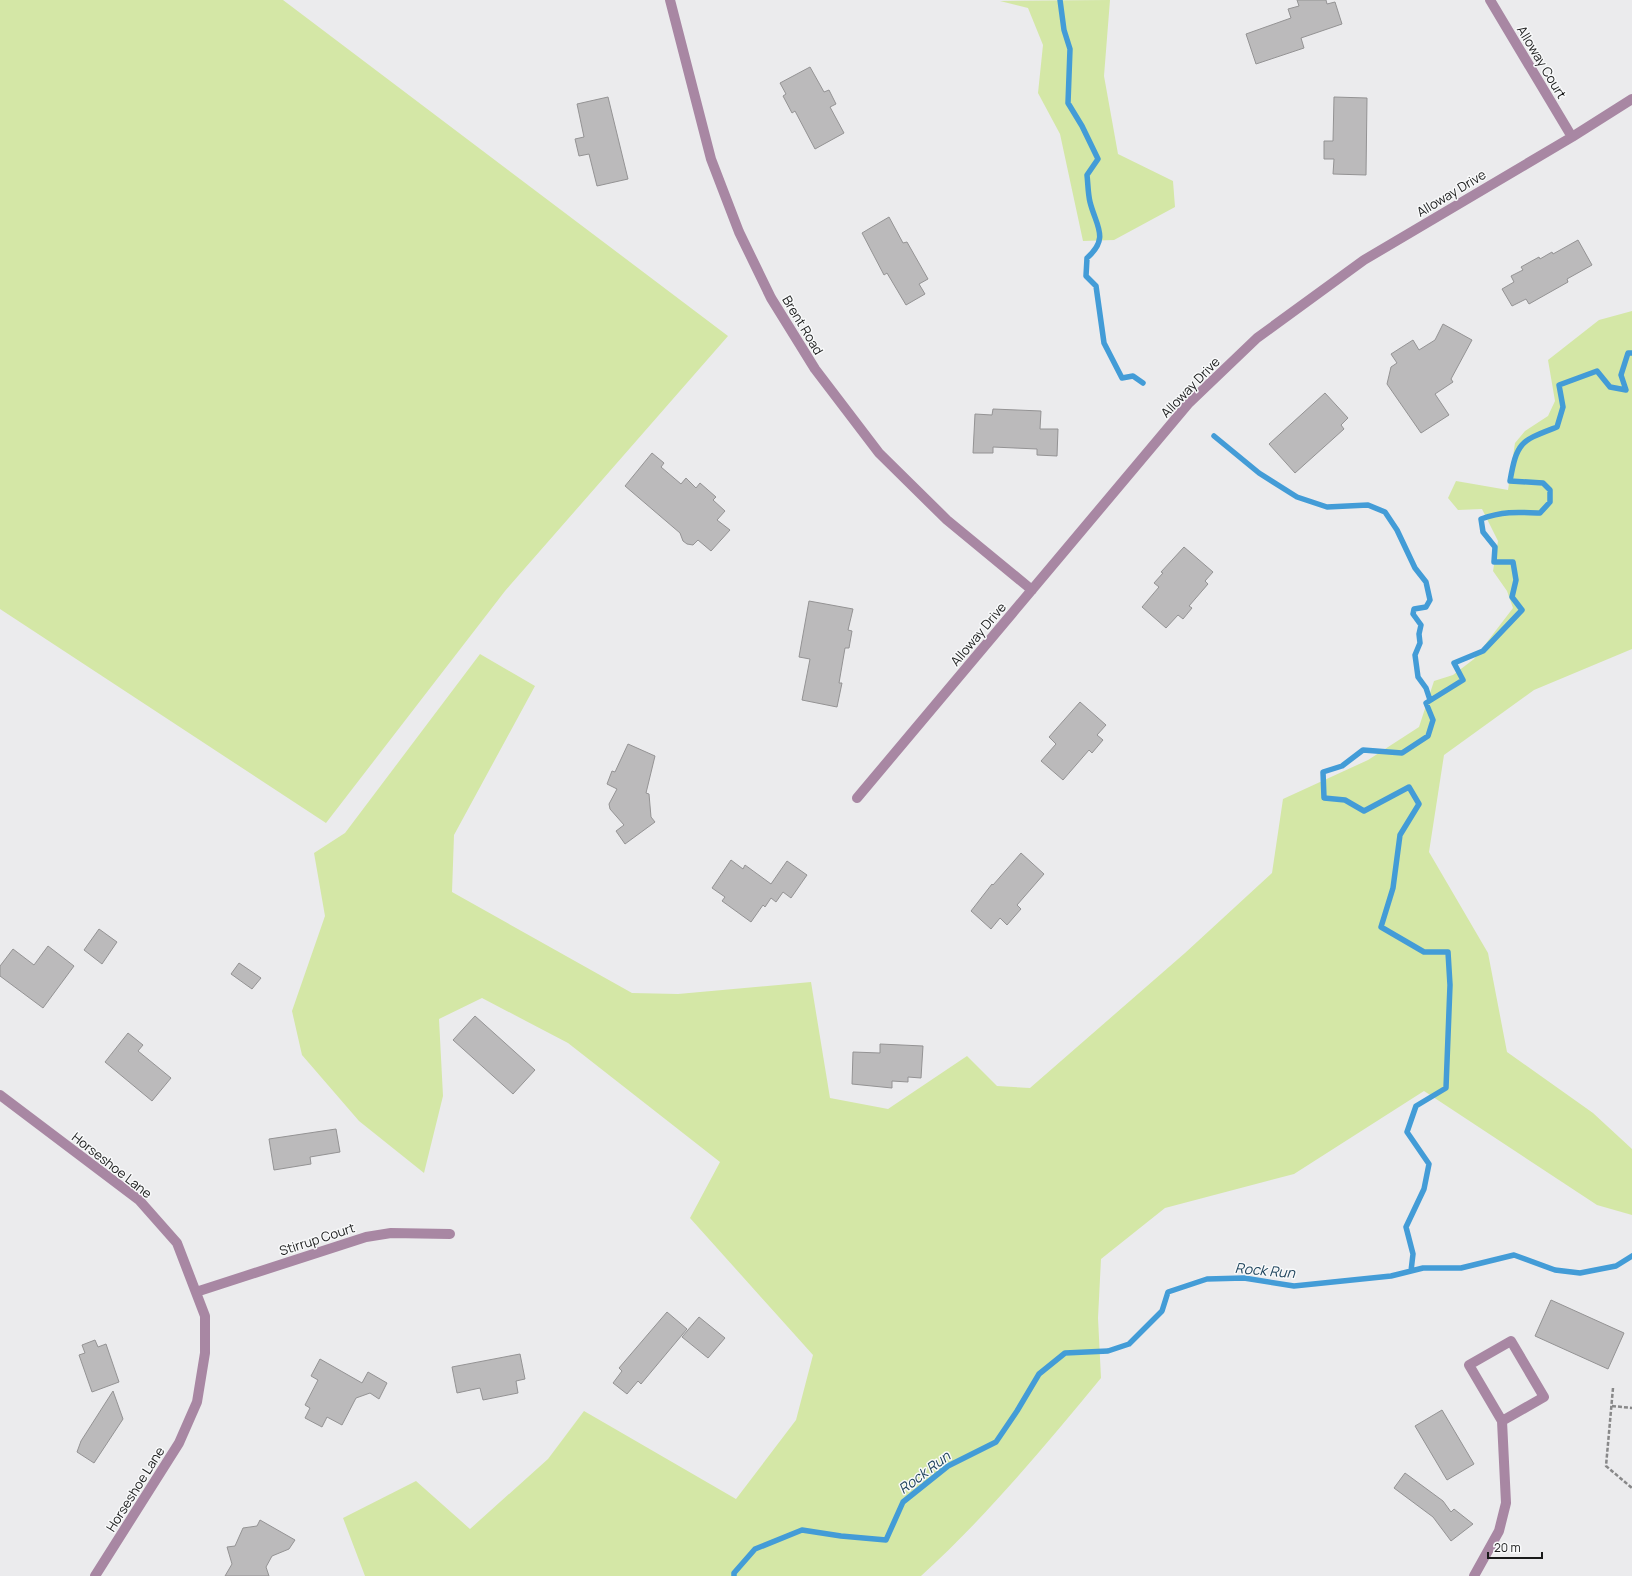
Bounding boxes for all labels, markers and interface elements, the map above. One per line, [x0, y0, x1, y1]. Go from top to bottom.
street label: Alloway Court [1513, 22, 1571, 102]
street label: Alloway Drive [1413, 165, 1489, 221]
street label: Brent Road [778, 292, 828, 358]
street label: Alloway Drive [1156, 352, 1224, 421]
street label: Alloway Drive [946, 598, 1010, 670]
street label: Horseshoe Lane [68, 1128, 156, 1202]
street label: Stirrup Court [277, 1218, 357, 1260]
water label: Rock Run [1234, 1258, 1296, 1282]
street label: Horseshoe Lane [102, 1443, 169, 1535]
water label: Rock Run [894, 1446, 954, 1498]
scale bar [1488, 1534, 1542, 1560]
text: 20 m [1494, 1539, 1521, 1556]

